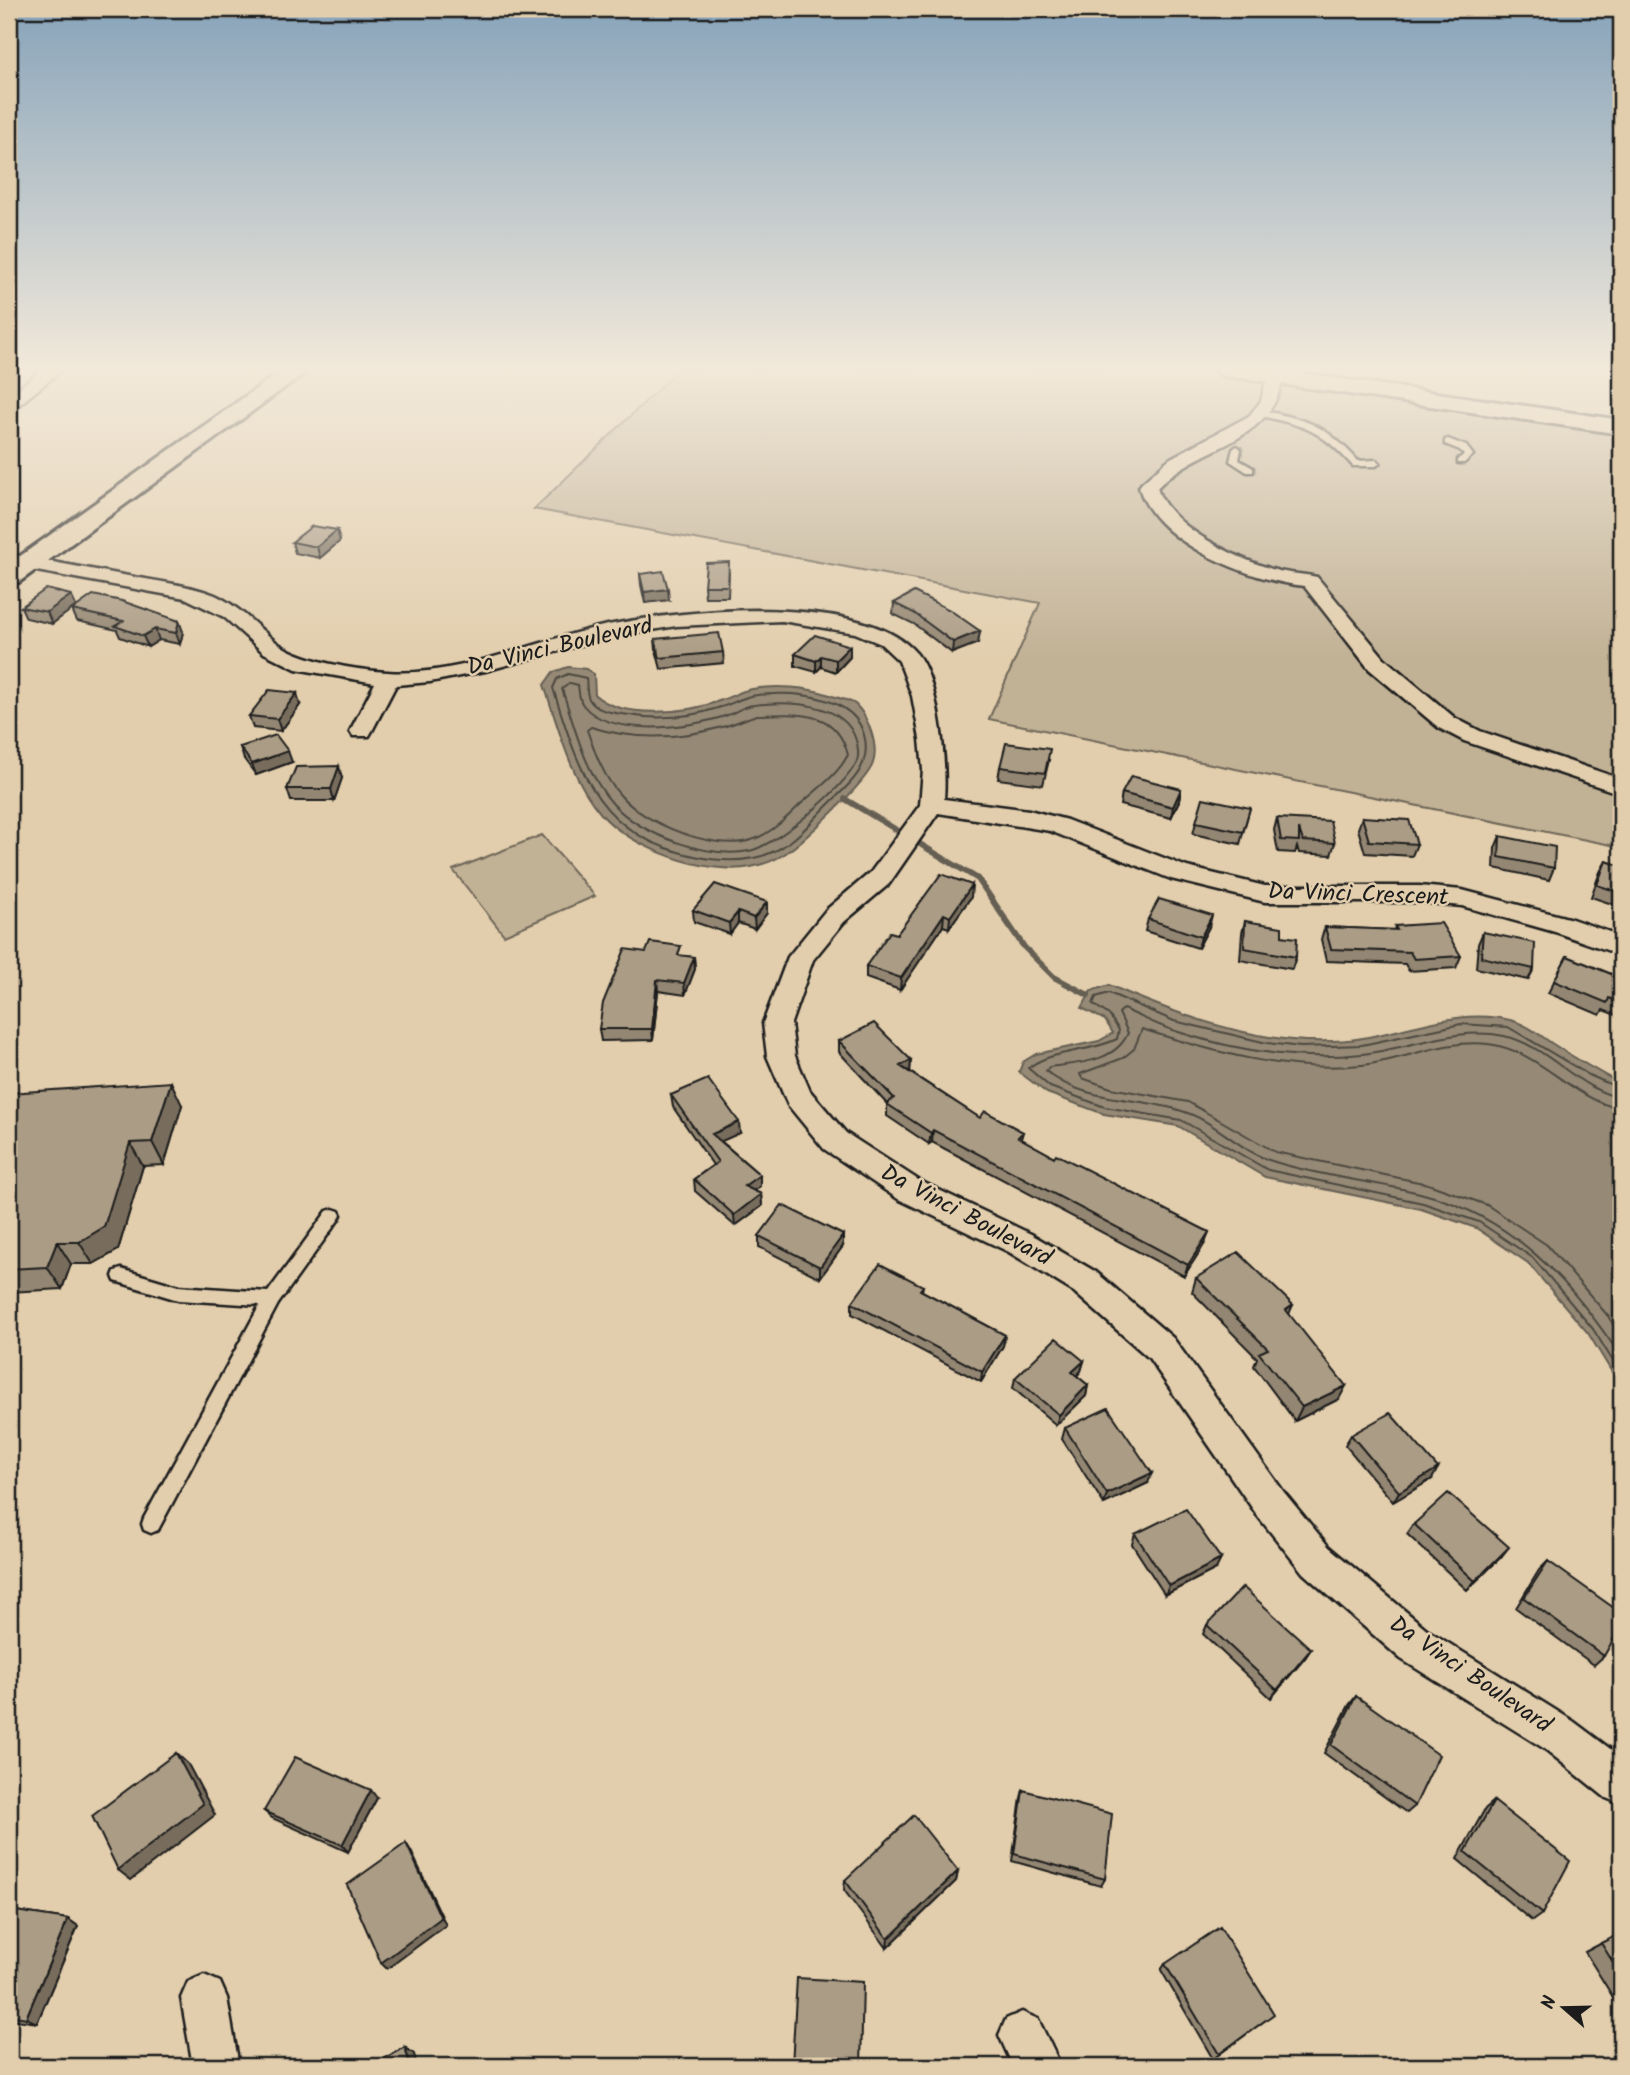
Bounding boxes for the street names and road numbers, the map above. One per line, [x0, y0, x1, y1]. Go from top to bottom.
street label: Da Vinci Boulevard [463, 606, 658, 687]
street label: Da Vinci Crescent [1267, 872, 1450, 918]
street label: Da Vinci Boulevard [873, 1154, 1060, 1278]
street label: Da Vinci Boulevard [1381, 1606, 1560, 1745]

